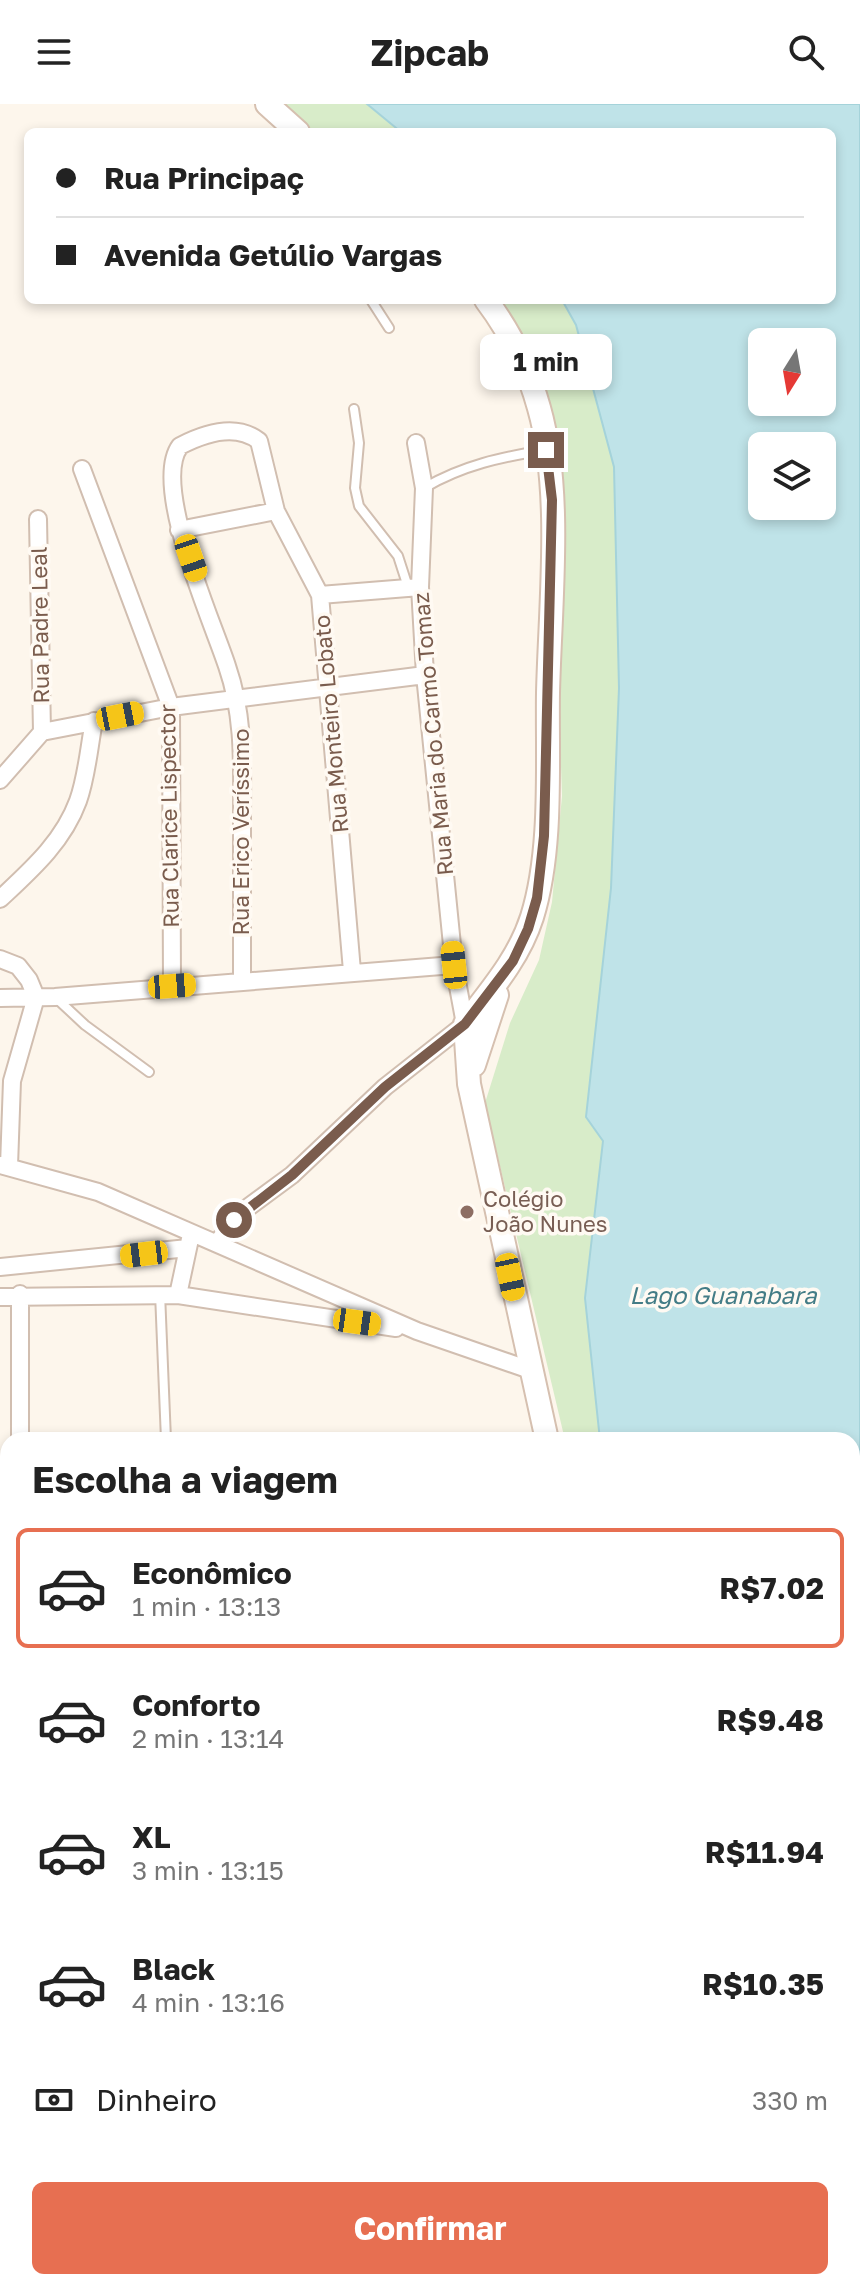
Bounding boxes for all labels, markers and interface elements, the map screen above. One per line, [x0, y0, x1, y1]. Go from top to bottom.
icon: menu [32, 30, 76, 74]
icon: search [784, 30, 828, 74]
text: Zipcab [371, 31, 489, 74]
text: Rua Principaç [104, 160, 304, 196]
text: Avenida Getúlio Vargas [104, 237, 442, 273]
north arrow [748, 328, 836, 416]
map controls [748, 328, 836, 520]
callout: 1 min [480, 334, 612, 390]
text: 1 min [513, 346, 579, 377]
route end [528, 432, 564, 468]
button: layers [748, 432, 836, 520]
car [172, 531, 210, 585]
street label: Rua Padre Leal [25, 546, 54, 704]
street label: Rua Maria do Carmo Tomaz [407, 591, 458, 877]
street label: Rua Monteiro Lobato [308, 614, 353, 834]
car [94, 700, 146, 732]
street label: Rua Clarice Lispector [153, 703, 184, 928]
street label: Rua Erico Veríssimo [227, 729, 254, 935]
car [440, 940, 468, 990]
car [147, 972, 197, 1000]
place label: Colégio João Nunes [483, 1185, 608, 1237]
route start [216, 1202, 252, 1238]
marker: Colégio João Nunes [458, 1203, 476, 1221]
car [119, 1239, 169, 1269]
car [493, 1251, 527, 1303]
water label: Lago Guanabara [630, 1280, 818, 1310]
car [332, 1307, 382, 1337]
text: Escolha a viagem [32, 1458, 338, 1501]
icon: car [36, 1552, 108, 1624]
text: Econômico [132, 1555, 292, 1591]
text: R$7.02 [719, 1570, 824, 1606]
text: 1 min · 13:13 [132, 1591, 281, 1622]
icon: car [36, 1684, 108, 1756]
text: Conforto [132, 1687, 261, 1723]
text: R$9.48 [716, 1702, 824, 1738]
text: 2 min · 13:14 [132, 1723, 284, 1754]
icon: car [36, 1816, 108, 1888]
text: XL [132, 1819, 171, 1855]
text: R$11.94 [705, 1834, 824, 1870]
text: 3 min · 13:15 [132, 1855, 284, 1886]
icon: car [36, 1948, 108, 2020]
text: Black [132, 1951, 215, 1987]
text: R$10.35 [702, 1966, 824, 2002]
text: 4 min · 13:16 [132, 1987, 285, 2018]
icon: cash [32, 2078, 76, 2122]
text: Dinheiro [96, 2082, 217, 2118]
text: 330 m [752, 2085, 828, 2116]
button: Confirmar [32, 2182, 828, 2274]

